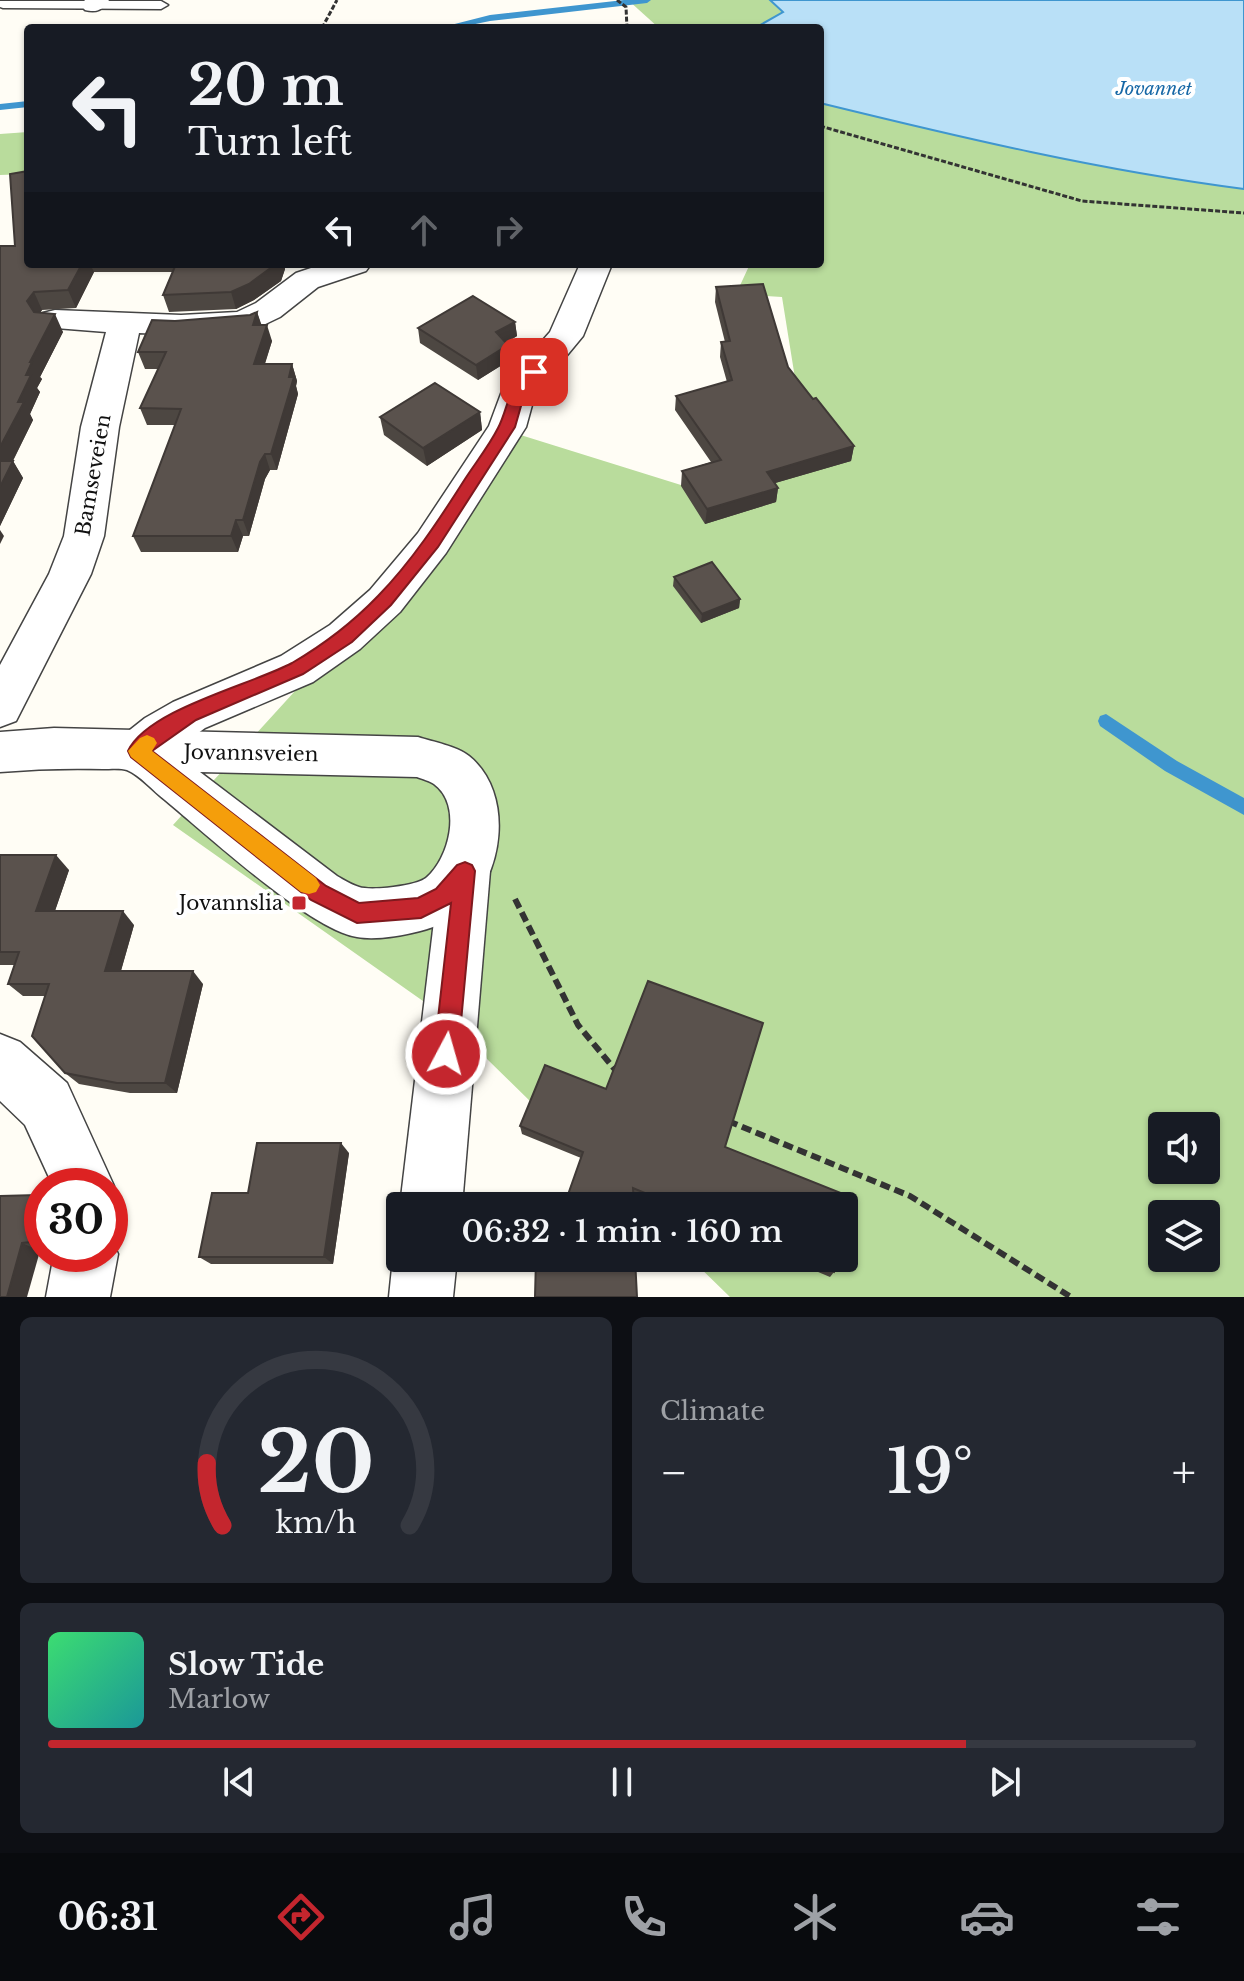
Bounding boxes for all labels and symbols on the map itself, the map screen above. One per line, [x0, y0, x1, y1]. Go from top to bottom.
water label: Jovannet [1115, 78, 1193, 100]
pin [500, 338, 568, 406]
street label: Bamseveien [70, 412, 116, 538]
street label: Jovannsveien [180, 740, 319, 766]
place label: Jovannslia [176, 891, 284, 915]
marker: Jovannslia [290, 894, 308, 912]
position arrow [404, 1012, 488, 1096]
speed limit sign: 30 [24, 1168, 128, 1272]

